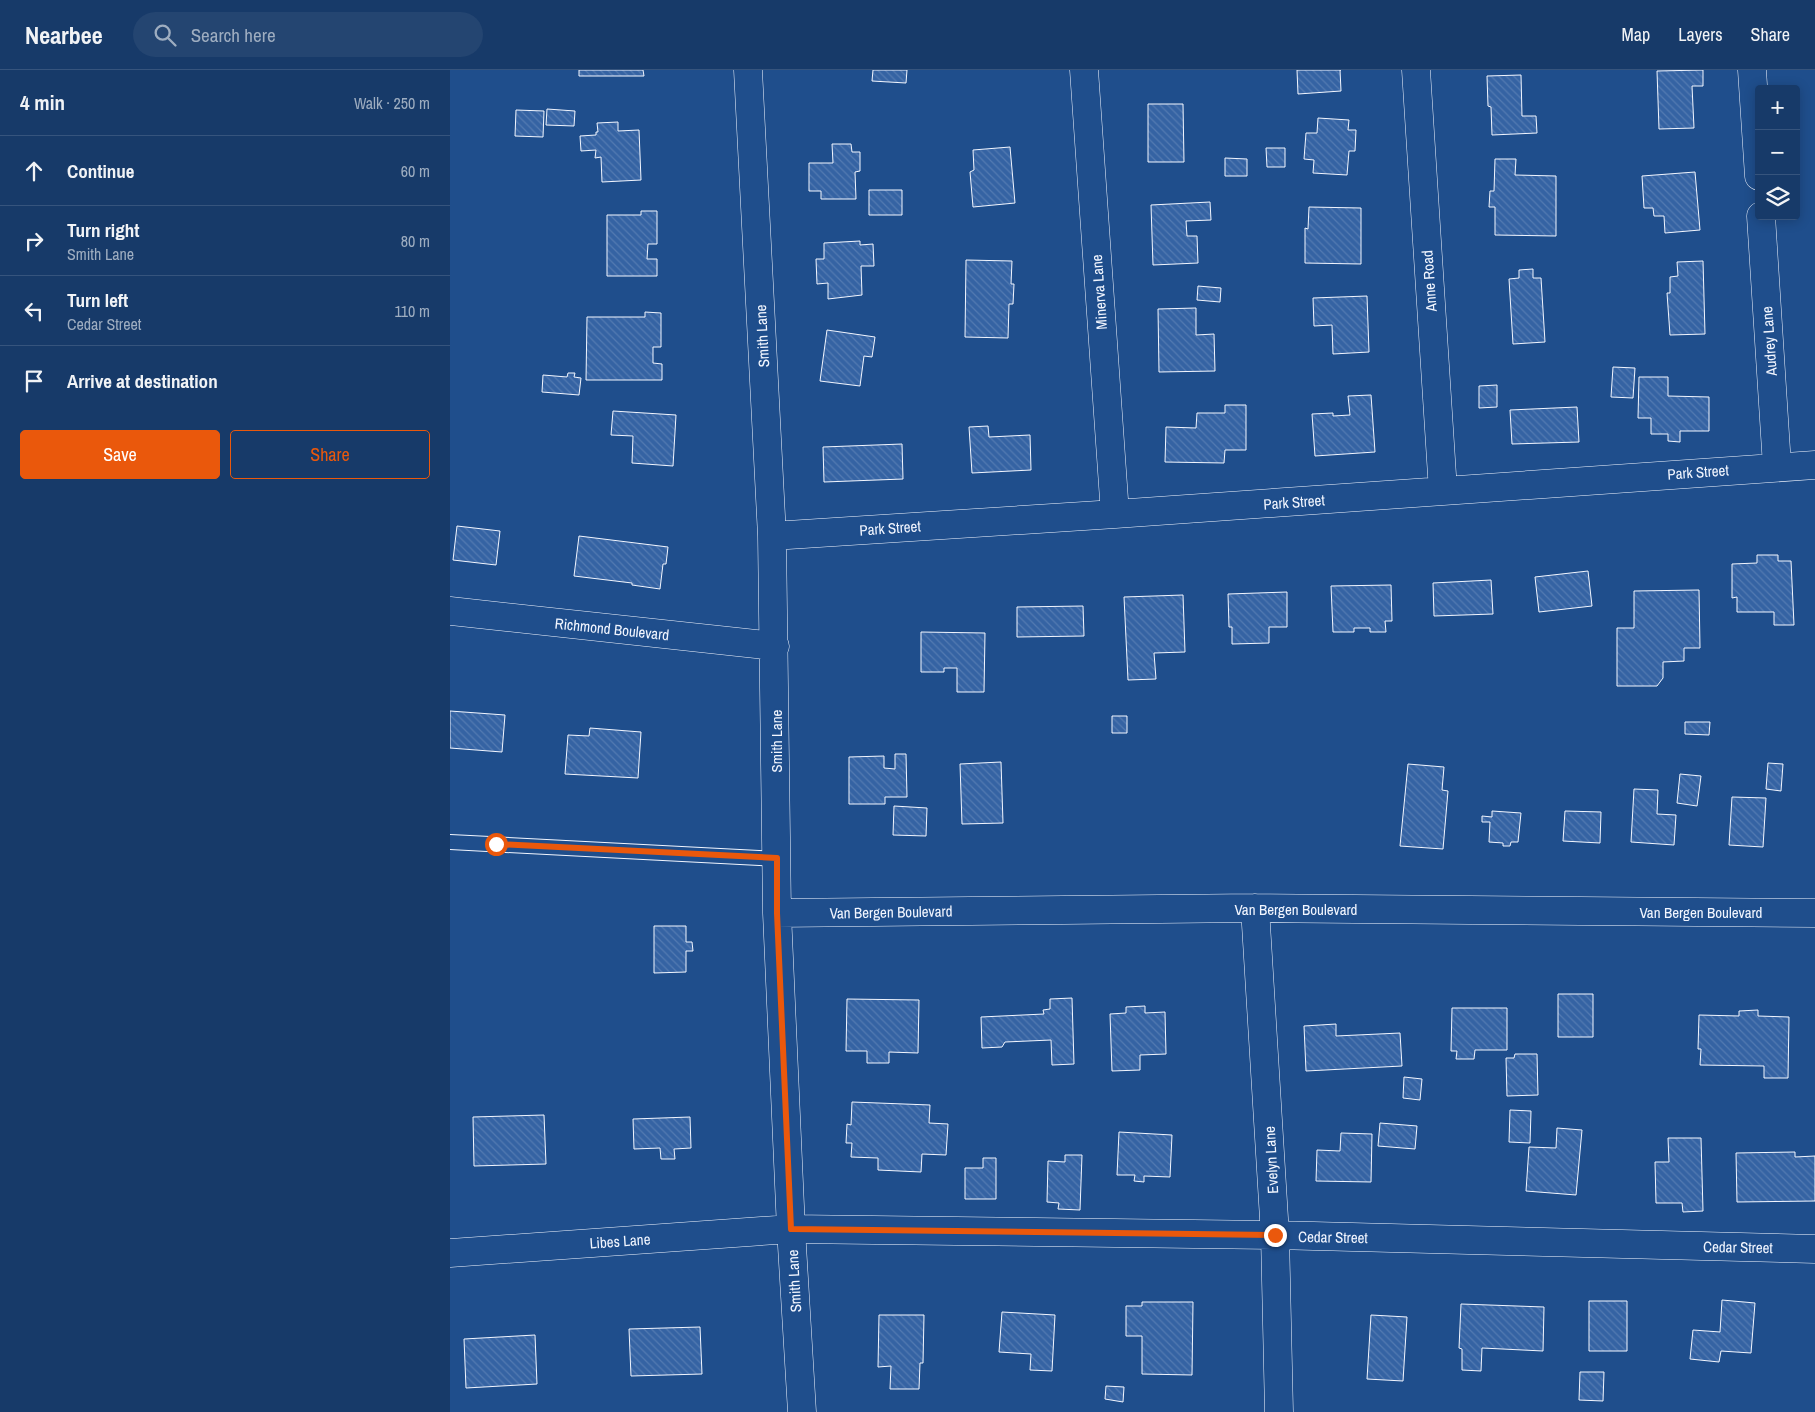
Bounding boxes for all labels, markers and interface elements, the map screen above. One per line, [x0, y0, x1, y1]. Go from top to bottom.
search box [133, 12, 483, 57]
text: Nearbee [25, 19, 103, 51]
icon: search [151, 21, 179, 49]
text: Search here [191, 22, 276, 48]
text: Map [1622, 22, 1650, 47]
text: Layers [1678, 22, 1723, 47]
text: Share [1751, 22, 1790, 47]
map controls [1755, 85, 1800, 220]
button: + [1755, 85, 1800, 130]
text: 4 min [20, 88, 65, 117]
text: Walk · 250 m [354, 92, 430, 114]
button: − [1755, 130, 1800, 175]
icon: ahead [20, 157, 48, 185]
text: Continue [67, 158, 135, 184]
text: 60 m [401, 160, 430, 182]
button: layers [1755, 175, 1800, 220]
text: Turn right [67, 217, 139, 243]
icon: right [20, 227, 48, 255]
text: 80 m [401, 230, 430, 252]
text: Smith Lane [67, 243, 134, 265]
street label: Anne Road [1416, 250, 1442, 313]
street label: Minerva Lane [1086, 254, 1112, 330]
text: Turn left [67, 287, 128, 313]
icon: left [20, 297, 48, 325]
text: 110 m [394, 300, 430, 322]
street label: Smith Lane [750, 304, 774, 368]
street label: Audrey Lane [1756, 305, 1782, 378]
text: Cedar Street [67, 313, 141, 335]
icon: arrive [20, 367, 48, 395]
text: Arrive at destination [67, 368, 218, 394]
button: Save [20, 430, 220, 479]
button: Share [230, 430, 430, 479]
street label: Park Street [1667, 459, 1730, 485]
street label: Park Street [1263, 489, 1326, 515]
street label: Park Street [859, 515, 922, 541]
street label: Richmond Boulevard [554, 613, 670, 645]
street label: Smith Lane [766, 709, 787, 772]
route start [485, 833, 508, 856]
street label: Van Bergen Boulevard [1235, 899, 1357, 920]
street label: Van Bergen Boulevard [829, 900, 953, 924]
street label: Van Bergen Boulevard [1640, 902, 1762, 923]
street label: Evelyn Lane [1259, 1125, 1283, 1194]
route end [1264, 1224, 1287, 1247]
street label: Cedar Street [1298, 1226, 1369, 1248]
street label: Libes Lane [589, 1228, 651, 1254]
street label: Cedar Street [1703, 1236, 1774, 1258]
street label: Smith Lane [782, 1249, 806, 1313]

